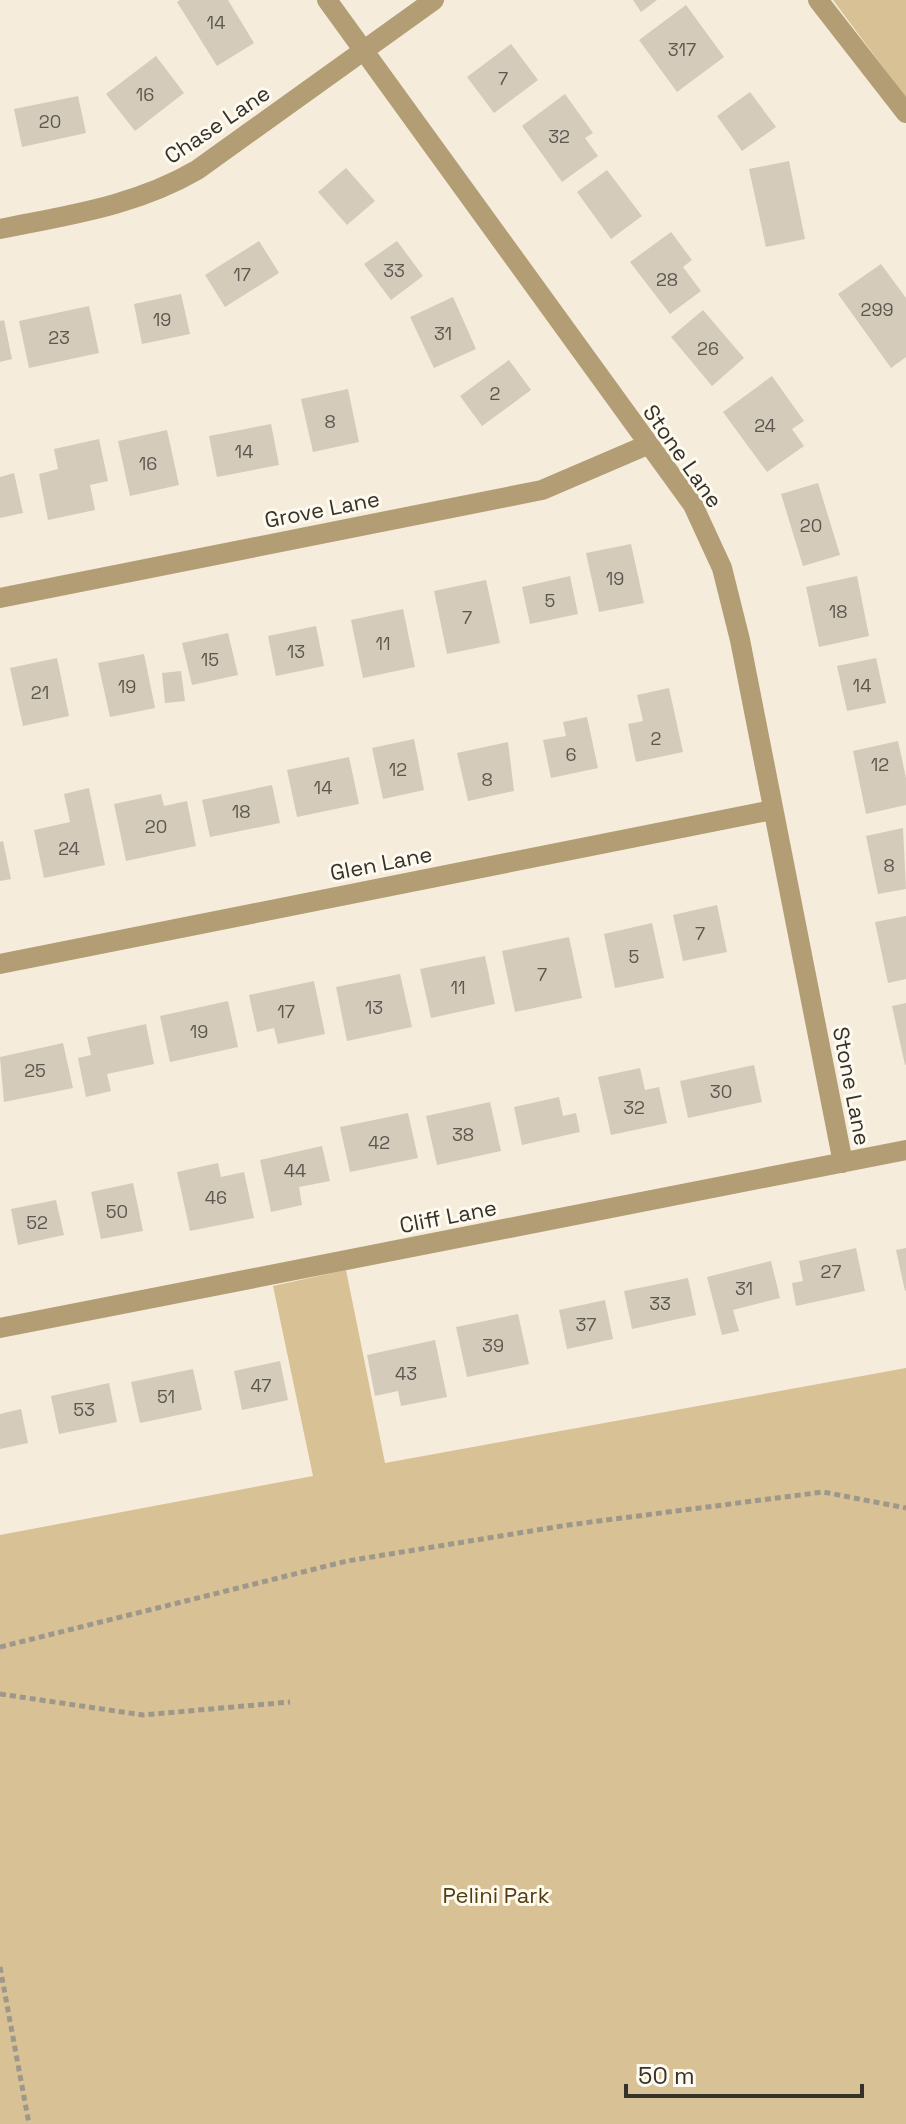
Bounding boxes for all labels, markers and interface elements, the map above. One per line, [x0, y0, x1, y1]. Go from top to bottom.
house number: 14 [207, 11, 225, 34]
house number: 317 [668, 38, 696, 61]
house number: 7 [498, 67, 508, 90]
street label: Chase Lane [159, 78, 275, 170]
house number: 16 [136, 83, 154, 106]
house number: 20 [39, 110, 61, 133]
house number: 32 [548, 125, 570, 148]
house number: 33 [383, 259, 405, 282]
house number: 17 [233, 263, 251, 286]
house number: 28 [656, 268, 678, 291]
house number: 299 [861, 298, 893, 321]
house number: 19 [153, 308, 171, 331]
house number: 31 [434, 322, 452, 345]
house number: 23 [48, 326, 70, 349]
house number: 26 [697, 337, 719, 360]
house number: 2 [490, 382, 500, 405]
street label: Stone Lane [637, 399, 729, 513]
house number: 8 [324, 410, 336, 433]
house number: 24 [754, 414, 776, 437]
house number: 14 [235, 440, 253, 463]
house number: 16 [139, 452, 157, 475]
street label: Grove Lane [262, 484, 382, 534]
house number: 20 [800, 514, 822, 537]
house number: 19 [606, 567, 624, 590]
house number: 5 [545, 589, 555, 612]
house number: 18 [829, 600, 847, 623]
house number: 7 [462, 606, 472, 629]
house number: 11 [375, 632, 391, 655]
house number: 13 [287, 640, 305, 663]
house number: 15 [201, 648, 219, 671]
house number: 14 [853, 674, 871, 697]
house number: 19 [118, 675, 136, 698]
house number: 21 [31, 681, 49, 704]
house number: 2 [651, 727, 661, 750]
house number: 6 [565, 743, 577, 766]
house number: 12 [871, 753, 889, 776]
house number: 12 [389, 758, 407, 781]
house number: 8 [481, 768, 493, 791]
house number: 14 [314, 776, 332, 799]
house number: 18 [232, 800, 250, 823]
house number: 20 [145, 815, 167, 838]
house number: 24 [58, 837, 80, 860]
street label: Glen Lane [328, 839, 434, 887]
house number: 8 [883, 854, 895, 877]
house number: 7 [695, 922, 705, 945]
house number: 5 [629, 945, 639, 968]
house number: 7 [537, 963, 547, 986]
house number: 11 [450, 976, 466, 999]
house number: 13 [365, 996, 383, 1019]
house number: 17 [277, 1000, 295, 1023]
house number: 19 [190, 1020, 208, 1043]
street label: Stone Lane [827, 1024, 877, 1148]
house number: 25 [24, 1059, 46, 1082]
house number: 30 [710, 1080, 732, 1103]
house number: 32 [623, 1096, 645, 1119]
house number: 38 [452, 1123, 474, 1146]
house number: 42 [368, 1131, 390, 1154]
house number: 44 [284, 1159, 306, 1182]
house number: 46 [205, 1186, 227, 1209]
street label: Cliff Lane [397, 1193, 499, 1239]
house number: 50 [106, 1200, 128, 1223]
house number: 52 [26, 1211, 48, 1234]
house number: 27 [821, 1260, 841, 1283]
house number: 31 [735, 1277, 753, 1300]
house number: 33 [649, 1292, 671, 1315]
house number: 37 [575, 1313, 597, 1336]
house number: 39 [482, 1334, 504, 1357]
house number: 43 [395, 1362, 417, 1385]
house number: 47 [251, 1374, 271, 1397]
house number: 51 [157, 1385, 175, 1408]
house number: 53 [73, 1398, 95, 1421]
park label: Pelini Park [443, 1881, 550, 1909]
scale bar [626, 2048, 862, 2098]
text: 50 m [638, 2060, 695, 2091]

